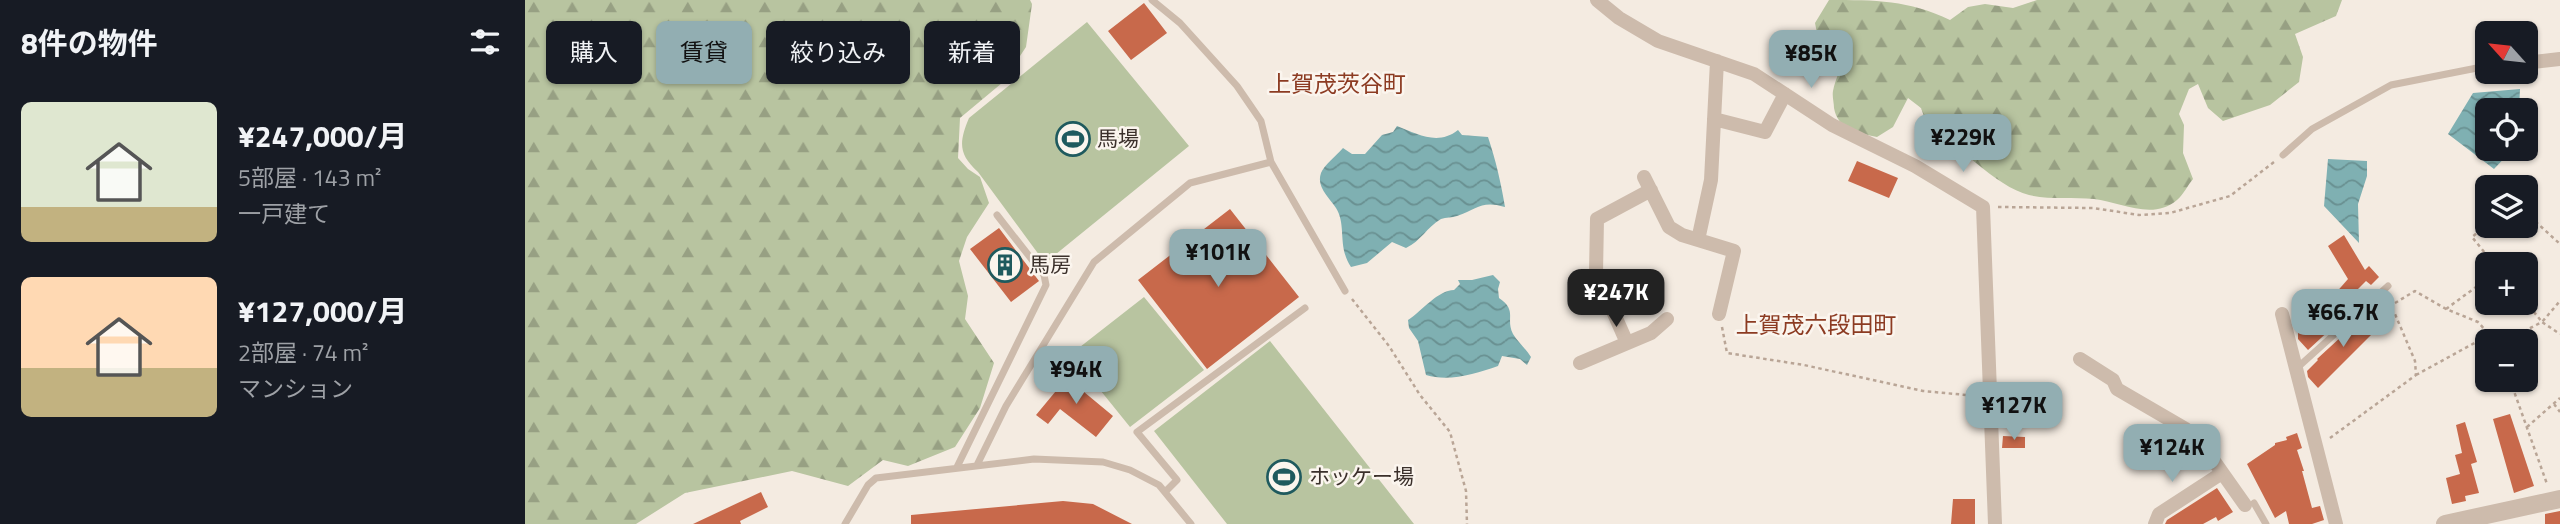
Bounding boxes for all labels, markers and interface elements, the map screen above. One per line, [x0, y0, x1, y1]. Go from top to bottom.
text: 8件の物件 [21, 20, 158, 66]
chip: 購入 [546, 21, 642, 84]
chip: 賃貸 [656, 21, 752, 84]
chip: 絞り込み [766, 21, 910, 84]
chip: 新着 [924, 21, 1020, 84]
north arrow [2475, 21, 2537, 84]
map controls [2475, 21, 2538, 392]
icon: filters [466, 23, 504, 61]
pin: ¥85K [1770, 31, 1852, 90]
text: ¥85K [1785, 35, 1837, 70]
district label: 上賀茂茨谷町 [1268, 66, 1406, 101]
button: locate [2475, 98, 2538, 161]
text: ¥247,000/月 [238, 113, 407, 159]
pin: ¥229K [1914, 114, 2012, 174]
text: ¥229K [1930, 119, 1996, 154]
sports icon: 馬場 [1054, 120, 1092, 158]
place label: 馬場 [1097, 122, 1139, 154]
icon: home [77, 130, 161, 214]
text: 5部屋 · 143 m² [238, 160, 381, 195]
button: layers [2475, 175, 2538, 238]
text: 一戸建て [238, 196, 330, 231]
pin: ¥101K [1169, 230, 1267, 289]
text: ¥101K [1185, 234, 1251, 269]
building icon: 馬房 [986, 246, 1024, 284]
place label: 馬房 [1029, 248, 1071, 280]
button: + [2475, 252, 2538, 315]
pin: ¥247K [1567, 270, 1665, 329]
text: ¥247K [1583, 274, 1649, 309]
text: ¥127,000/月 [238, 288, 407, 334]
pin: ¥66.7K [2286, 290, 2400, 349]
text: ¥66.7K [2307, 294, 2379, 329]
icon: home [77, 305, 161, 389]
district label: 上賀茂六段田町 [1736, 307, 1897, 342]
button: − [2475, 329, 2538, 392]
text: 2部屋 · 74 m² [238, 335, 368, 370]
pin: ¥94K [1035, 346, 1117, 406]
text: ¥94K [1050, 351, 1102, 386]
text: マンション [238, 371, 353, 406]
pin: ¥127K [1965, 382, 2063, 442]
text: ¥127K [1981, 387, 2047, 422]
pin: ¥124K [2123, 424, 2221, 484]
text: ¥124K [2139, 429, 2205, 464]
sports icon: ホッケー場 [1265, 458, 1303, 496]
place label: ホッケー場 [1309, 460, 1414, 492]

